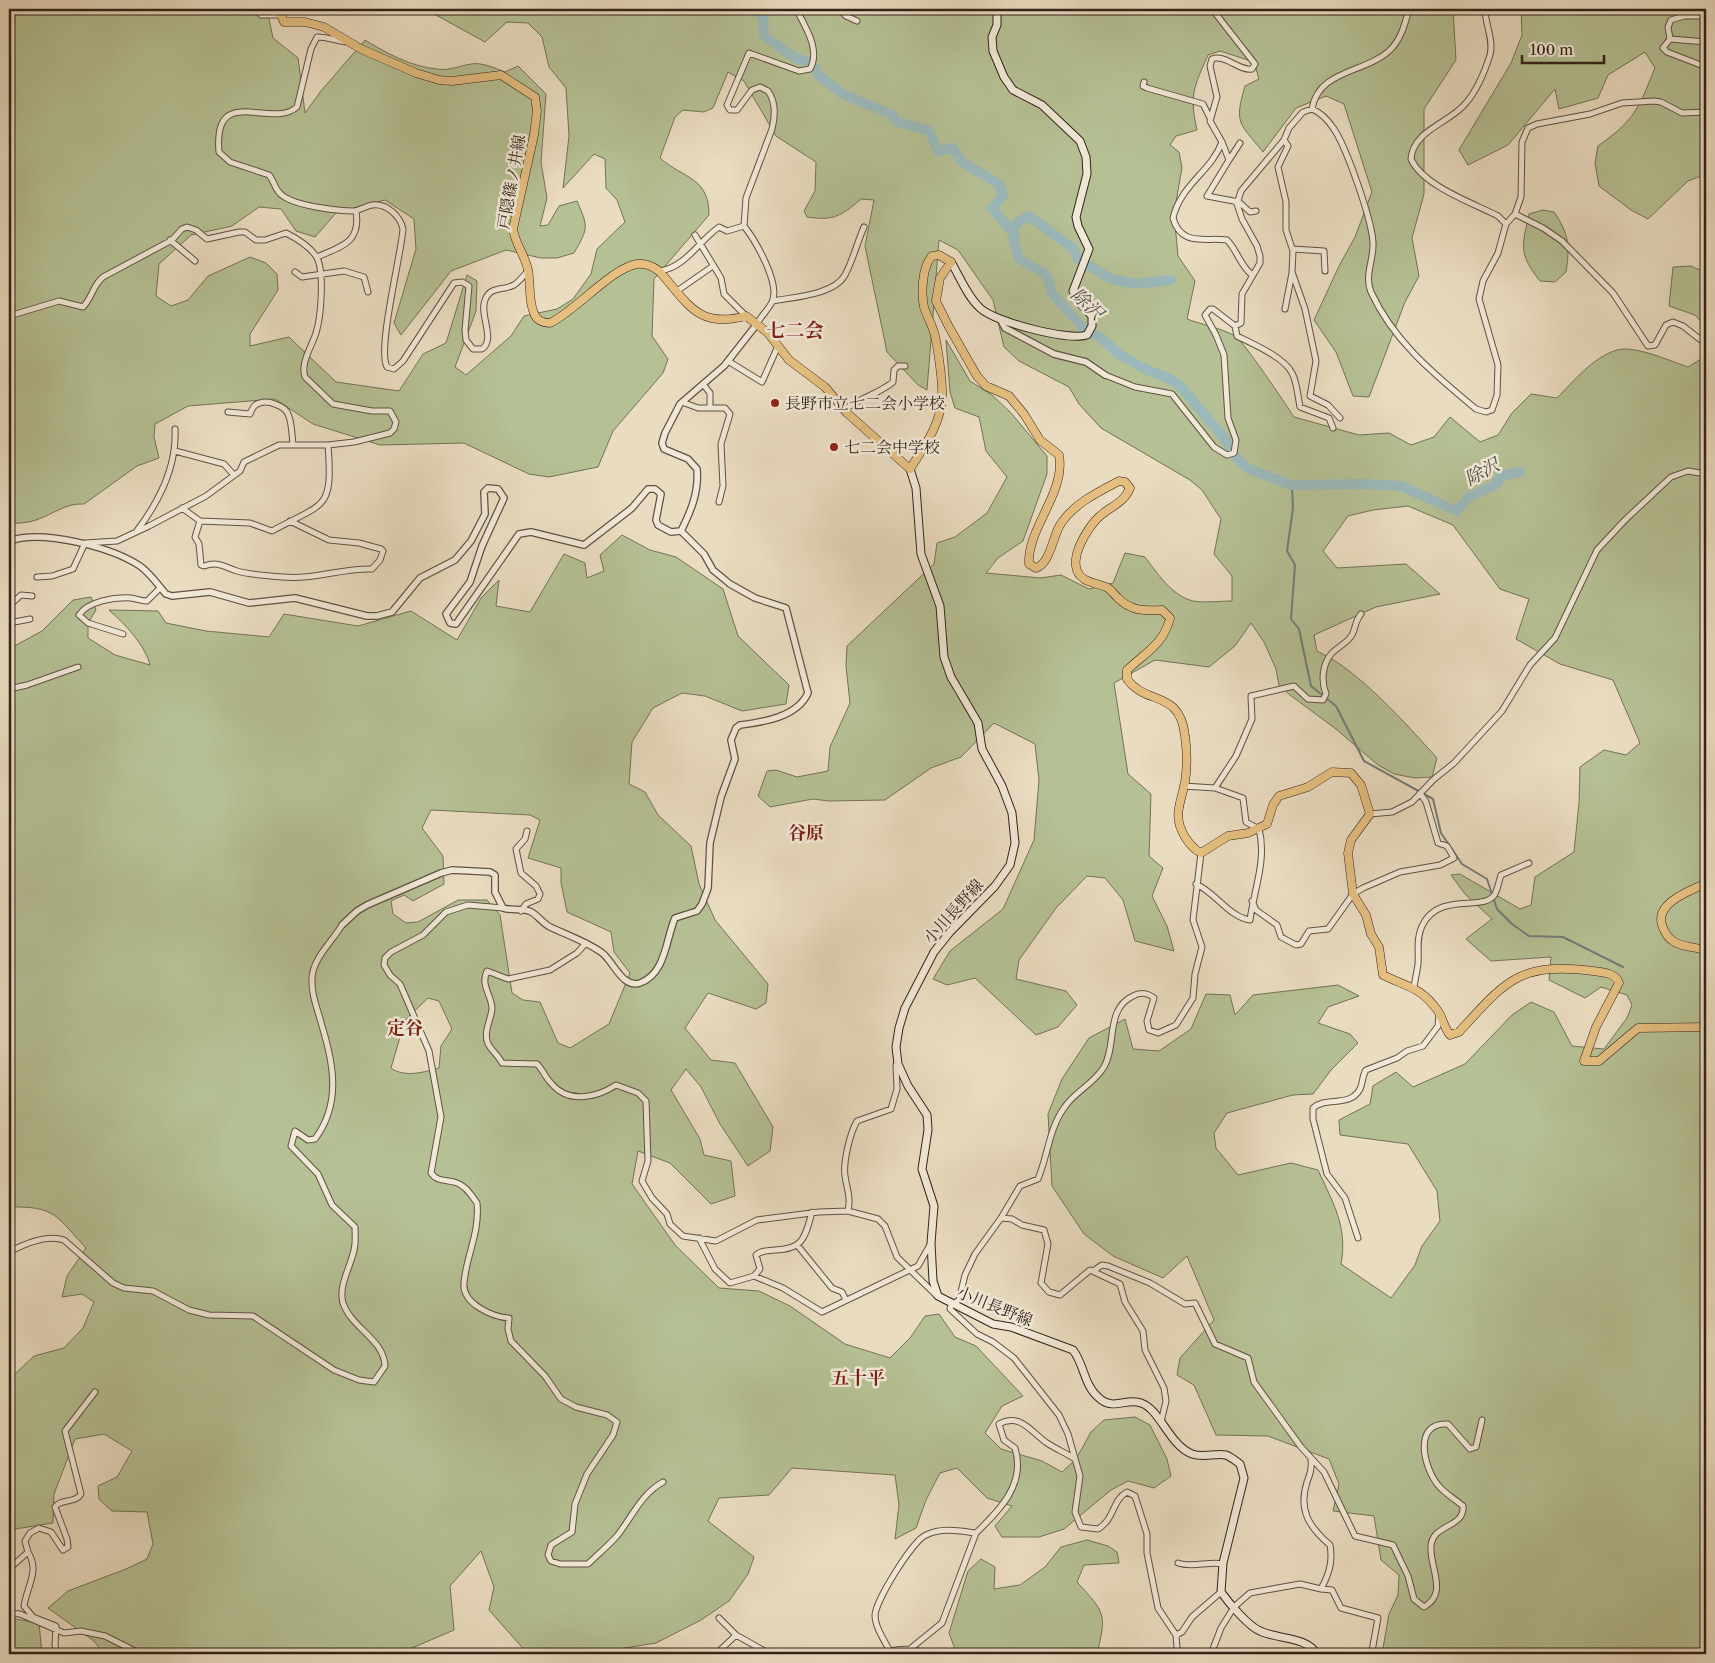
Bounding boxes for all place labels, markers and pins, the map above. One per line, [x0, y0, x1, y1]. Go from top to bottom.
place label: 長野市立七二会小学校 [785, 393, 945, 413]
marker: 長野市立七二会小学校 [769, 397, 781, 409]
place label: 七二会中学校 [844, 437, 940, 457]
marker: 七二会中学校 [828, 441, 840, 453]

